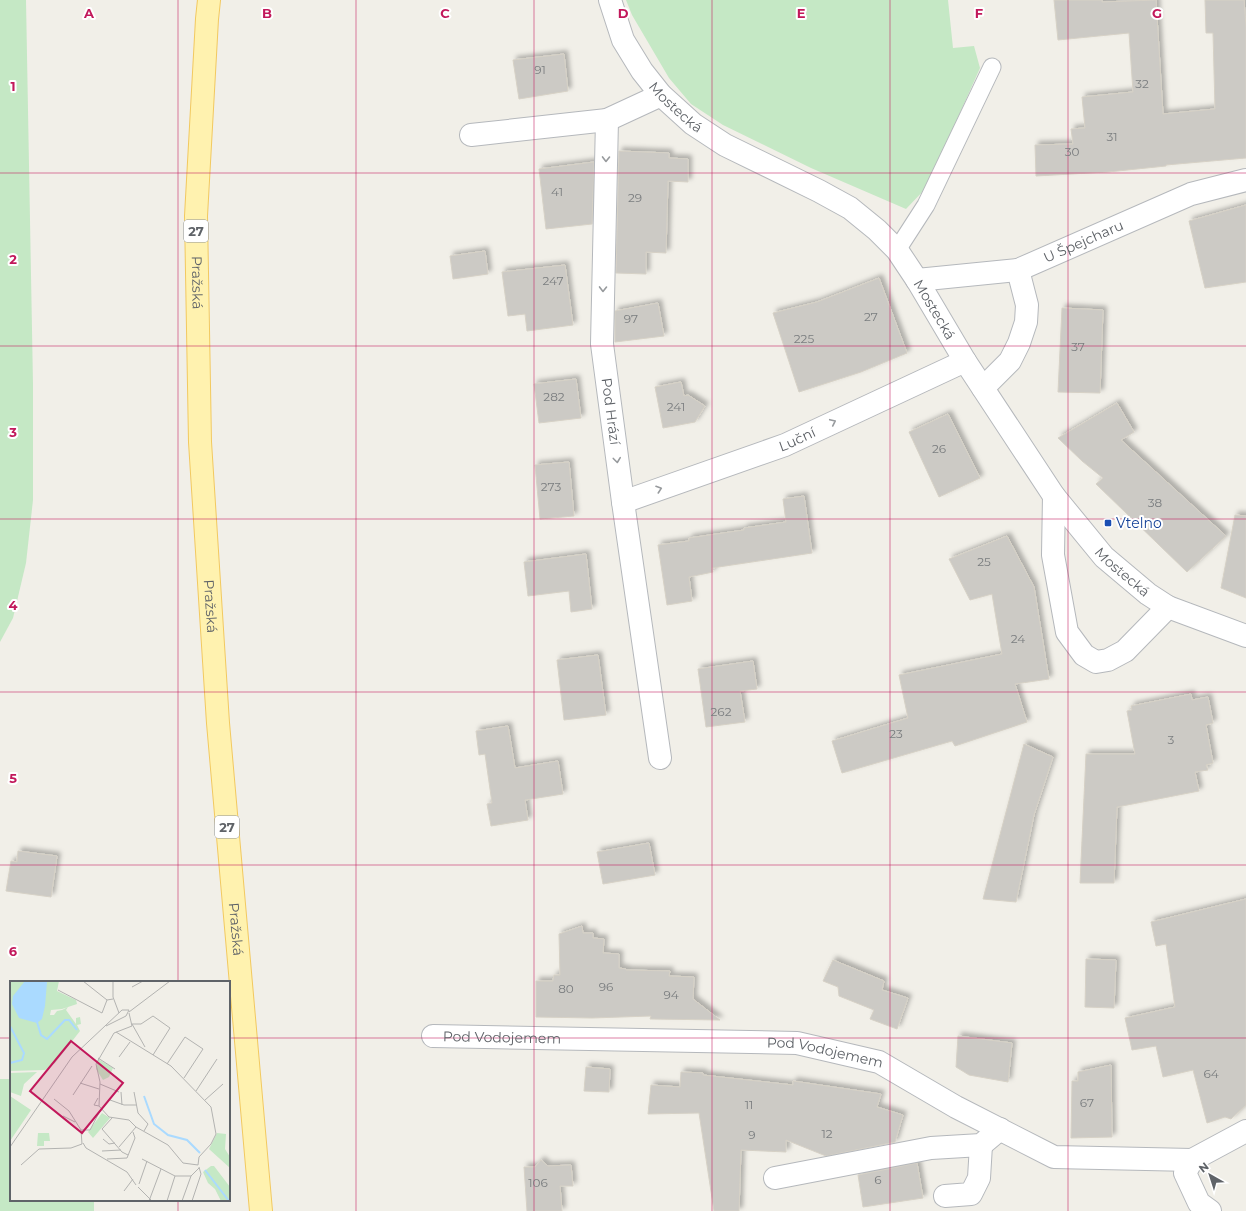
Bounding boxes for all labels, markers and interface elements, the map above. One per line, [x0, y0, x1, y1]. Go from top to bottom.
text: A [83, 5, 95, 21]
text: B [262, 5, 272, 21]
text: C [440, 5, 450, 21]
text: D [618, 5, 629, 21]
text: E [797, 5, 806, 21]
text: F [975, 5, 983, 21]
text: G [1152, 5, 1162, 21]
house number: 91 [534, 62, 546, 77]
house number: 32 [1135, 76, 1149, 91]
text: 1 [10, 78, 16, 94]
street label: Mostecká [645, 78, 706, 137]
house number: 31 [1106, 129, 1118, 144]
house number: 30 [1065, 144, 1079, 159]
one-way arrow [602, 156, 610, 162]
house number: 41 [551, 184, 563, 199]
house number: 29 [628, 190, 642, 205]
street label: U Špejcharu [1041, 216, 1126, 267]
road number: 27 [184, 220, 208, 242]
text: 2 [9, 251, 17, 267]
street label: Pražská [188, 256, 207, 310]
house number: 247 [543, 273, 563, 288]
street label: Mostecká [910, 276, 959, 343]
one-way arrow [599, 286, 607, 292]
house number: 27 [864, 309, 878, 324]
house number: 97 [624, 311, 638, 326]
house number: 225 [794, 331, 814, 346]
house number: 37 [1071, 339, 1085, 354]
street label: Pod Hrází [598, 377, 624, 447]
house number: 282 [543, 389, 565, 404]
house number: 241 [667, 399, 685, 414]
one-way arrow [828, 419, 836, 427]
street label: Luční [776, 423, 819, 456]
text: 3 [8, 424, 17, 440]
house number: 26 [932, 441, 946, 456]
one-way arrow [612, 457, 621, 463]
house number: 273 [541, 479, 561, 494]
one-way arrow [656, 485, 663, 494]
house number: 38 [1148, 495, 1163, 510]
place label: Vtelno [1116, 514, 1162, 532]
marker: Vtelno [1103, 518, 1113, 528]
street label: Mostecká [1091, 544, 1154, 601]
house number: 25 [977, 554, 991, 569]
street label: Pražská [200, 579, 221, 634]
text: 4 [9, 597, 18, 613]
house number: 24 [1011, 631, 1025, 646]
house number: 262 [711, 704, 732, 719]
house number: 23 [889, 726, 903, 741]
house number: 3 [1168, 732, 1175, 747]
text: 5 [9, 770, 17, 786]
road number: 27 [215, 816, 239, 838]
street label: Pražská [225, 902, 247, 957]
text: 6 [9, 943, 18, 959]
house number: 96 [599, 979, 613, 994]
inset map [10, 981, 230, 1201]
house number: 80 [558, 981, 574, 996]
house number: 94 [663, 987, 679, 1002]
street label: Pod Vodojemem [443, 1027, 561, 1047]
street label: Pod Vodojemem [767, 1033, 885, 1072]
house number: 64 [1203, 1066, 1219, 1081]
house number: 67 [1080, 1095, 1094, 1110]
house number: 11 [745, 1097, 753, 1112]
house number: 12 [821, 1126, 833, 1141]
house number: 9 [748, 1127, 756, 1142]
north arrow [1190, 1155, 1230, 1195]
text: N [1196, 1159, 1212, 1175]
house number: 6 [874, 1172, 882, 1187]
house number: 106 [528, 1175, 548, 1190]

